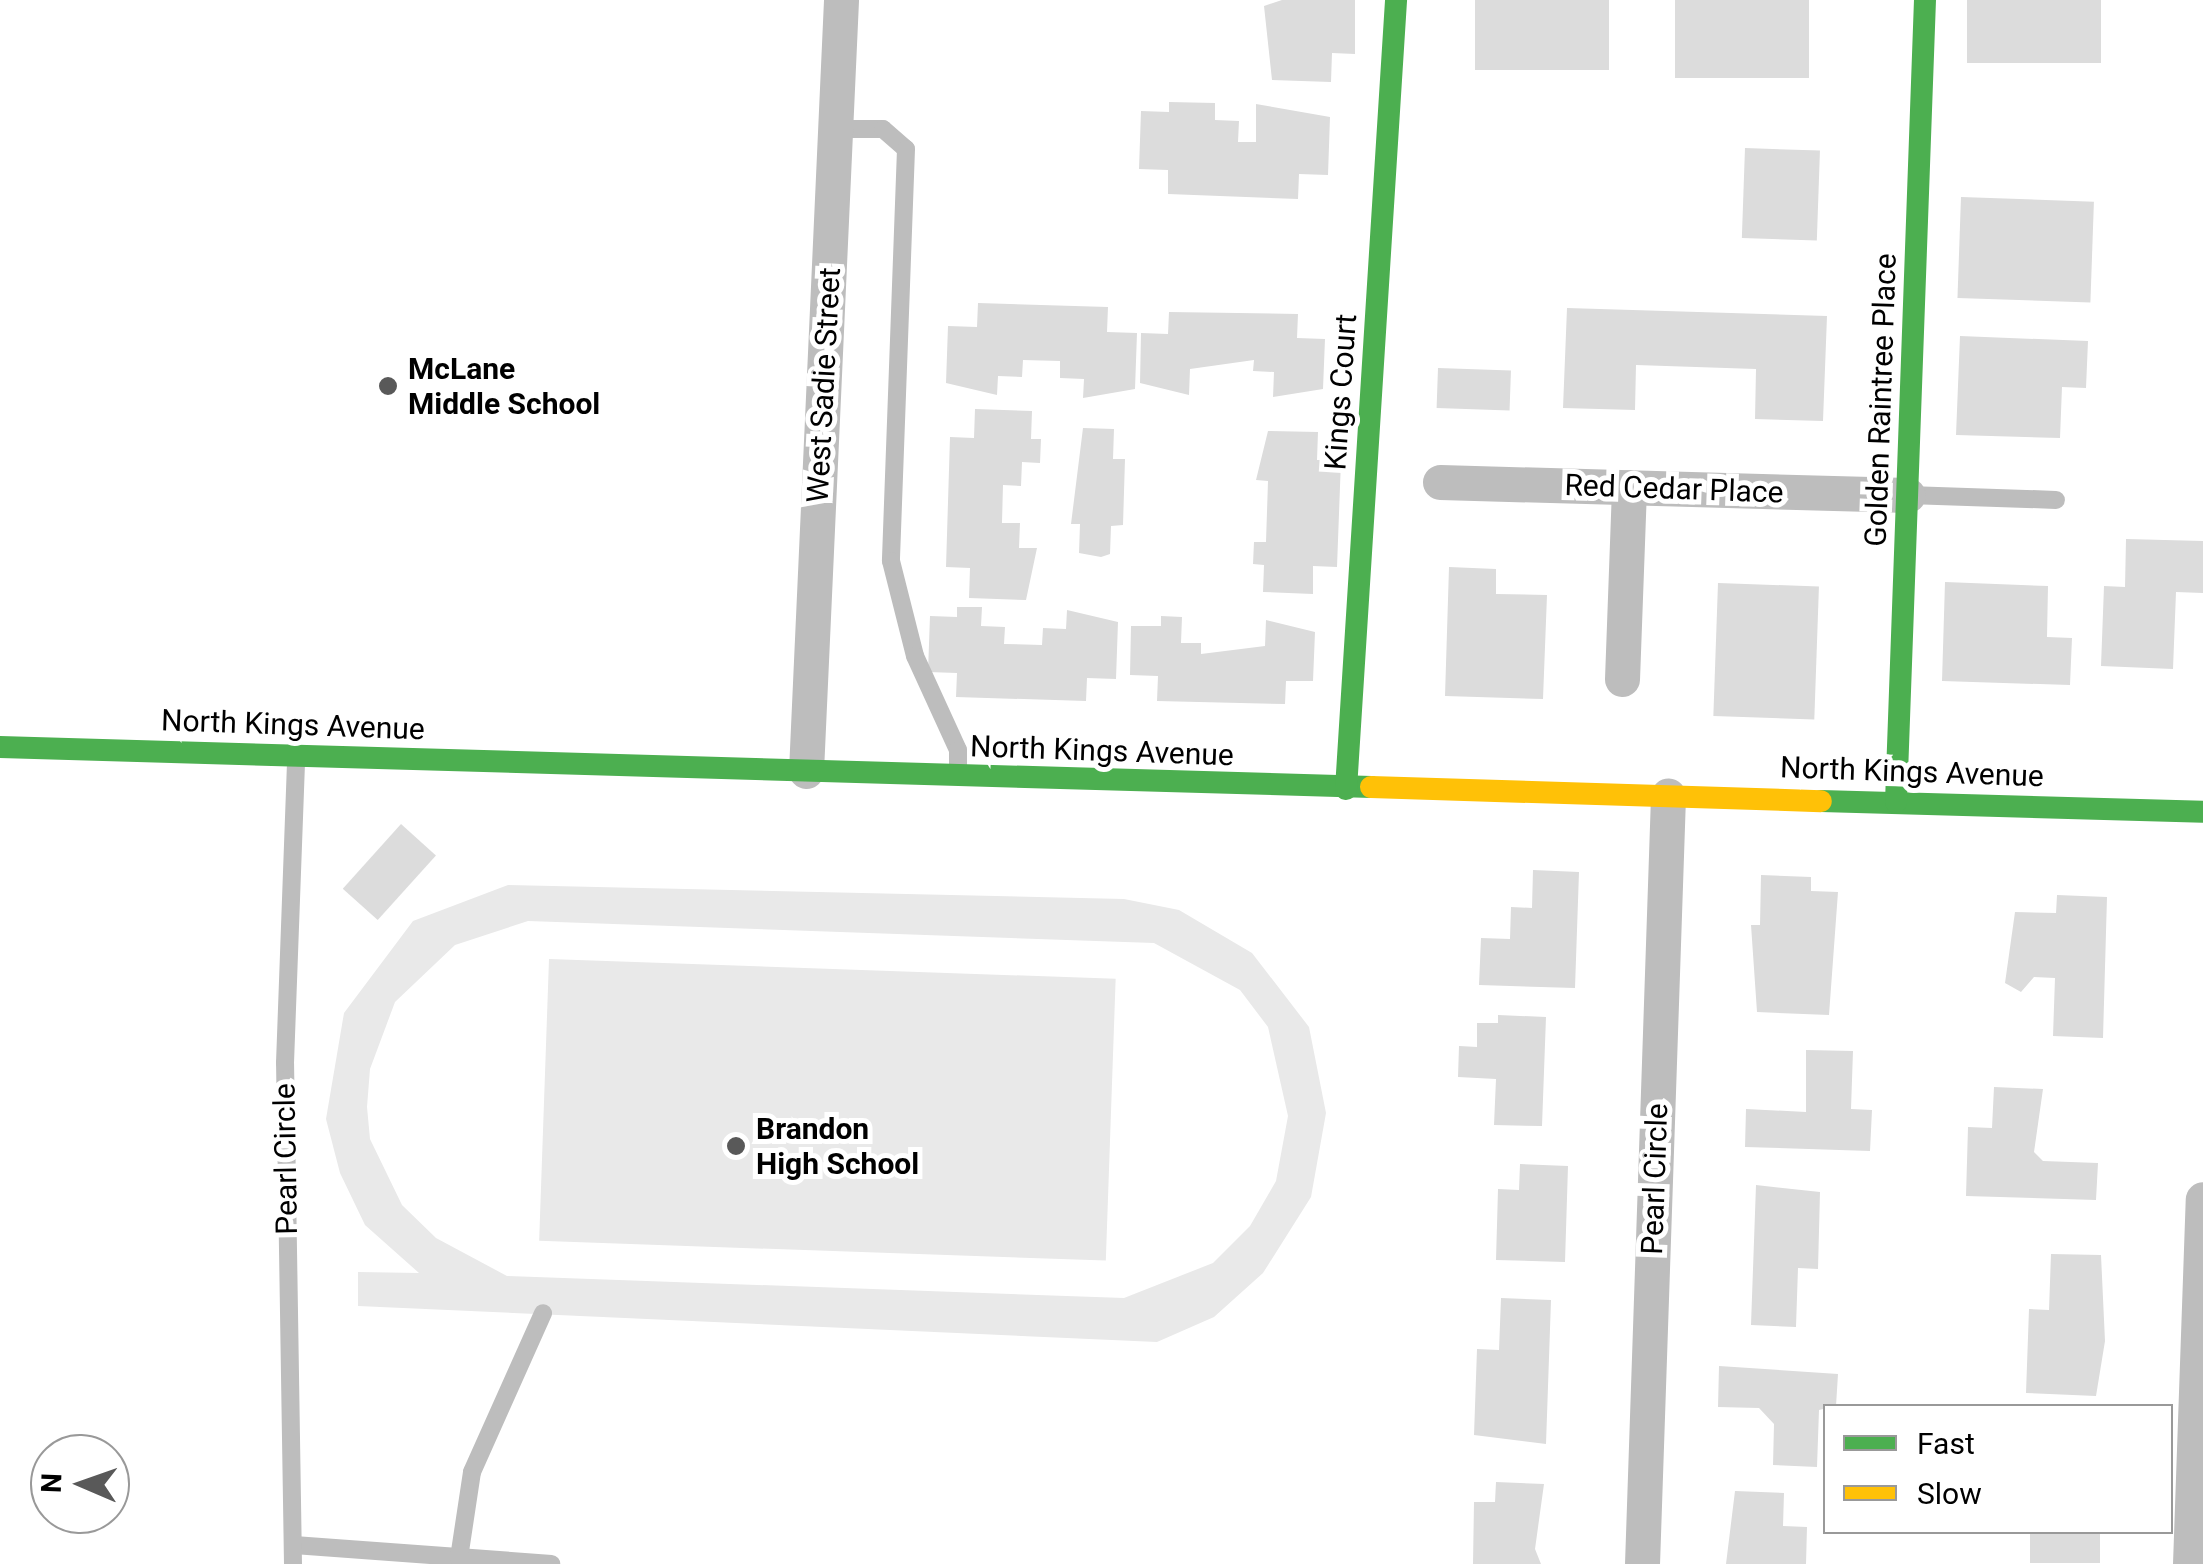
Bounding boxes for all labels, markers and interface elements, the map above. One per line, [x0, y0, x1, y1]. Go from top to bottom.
street label: Golden Raintree Place [1858, 253, 1904, 547]
street label: West Sadie Street [800, 266, 848, 504]
street label: Kings Court [1318, 313, 1364, 471]
place label: McLane Middle School [408, 351, 600, 422]
marker: McLane Middle School [377, 375, 399, 397]
street label: Red Cedar Place [1564, 467, 1784, 511]
street label: North Kings Avenue [161, 702, 425, 748]
street label: North Kings Avenue [970, 728, 1234, 774]
street label: North Kings Avenue [1780, 749, 2044, 795]
street label: Pearl Circle [267, 1083, 305, 1235]
street label: Pearl Circle [1634, 1103, 1676, 1255]
place label: Brandon High School [756, 1111, 919, 1182]
marker: Brandon High School [725, 1135, 747, 1157]
legend [1823, 1404, 2173, 1534]
text: Fast [1917, 1426, 1975, 1461]
north arrow [30, 1434, 130, 1534]
text: N [35, 1473, 68, 1493]
text: Slow [1917, 1476, 1982, 1511]

